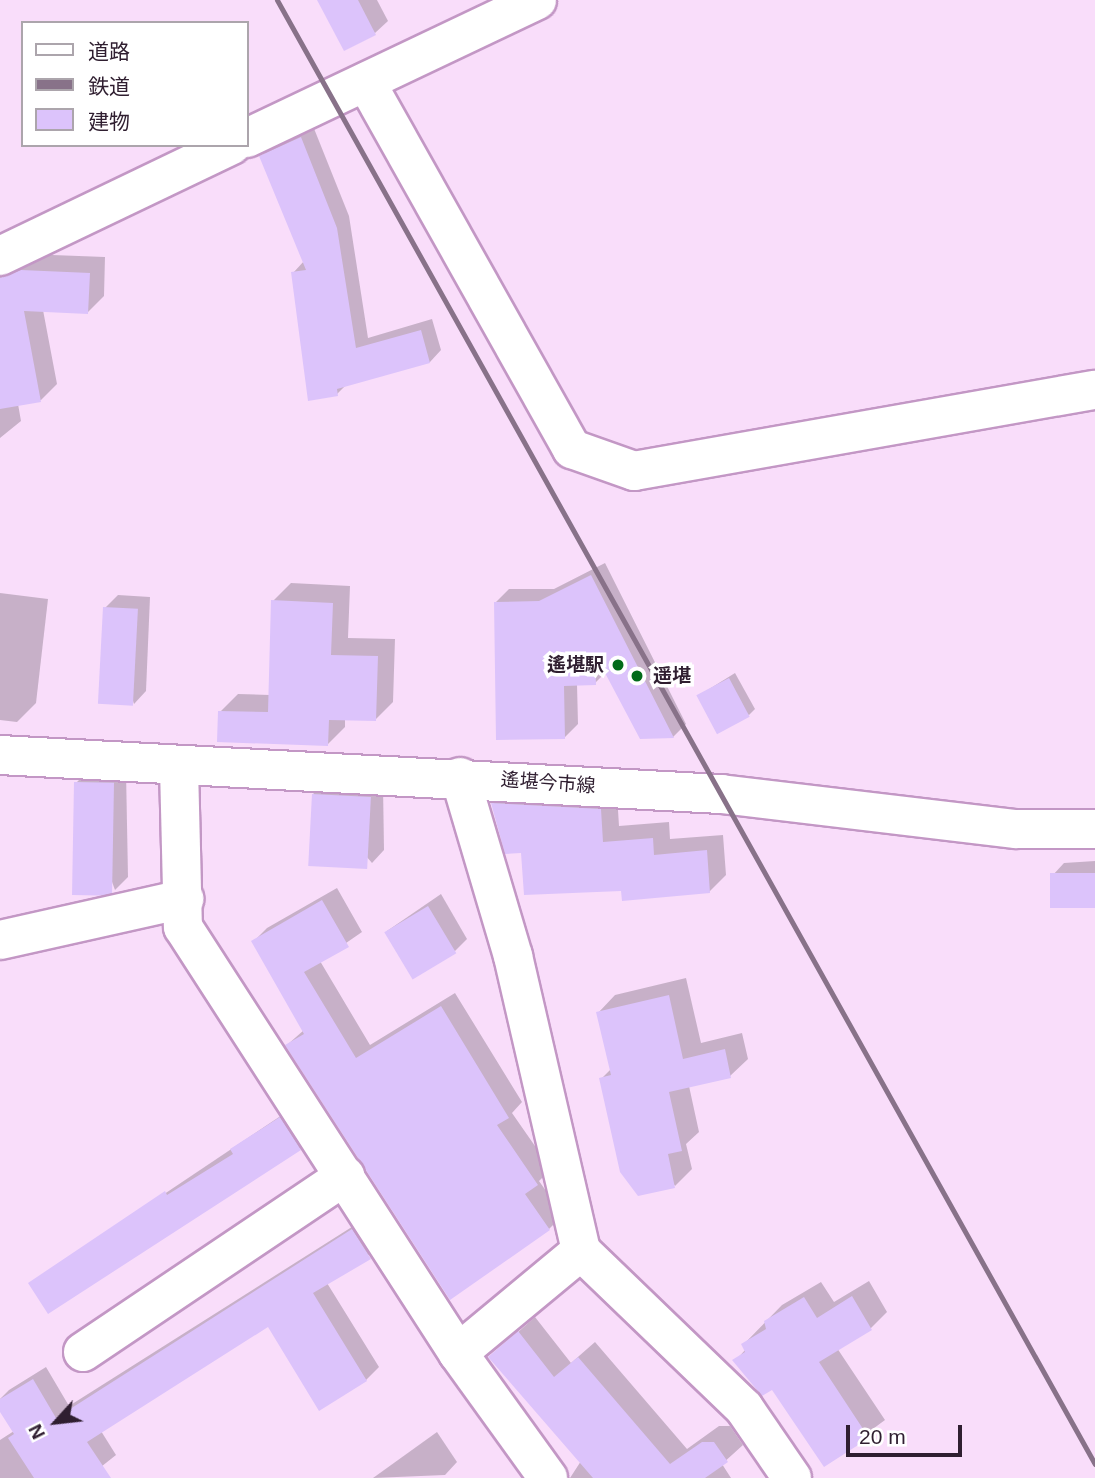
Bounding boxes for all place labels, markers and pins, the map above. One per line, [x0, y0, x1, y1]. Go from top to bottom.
place label: 遙堪駅 [547, 654, 604, 676]
marker: 遙堪駅 [610, 657, 626, 673]
place label: 遥堪 [653, 665, 691, 687]
marker: 遥堪 [627, 666, 647, 686]

